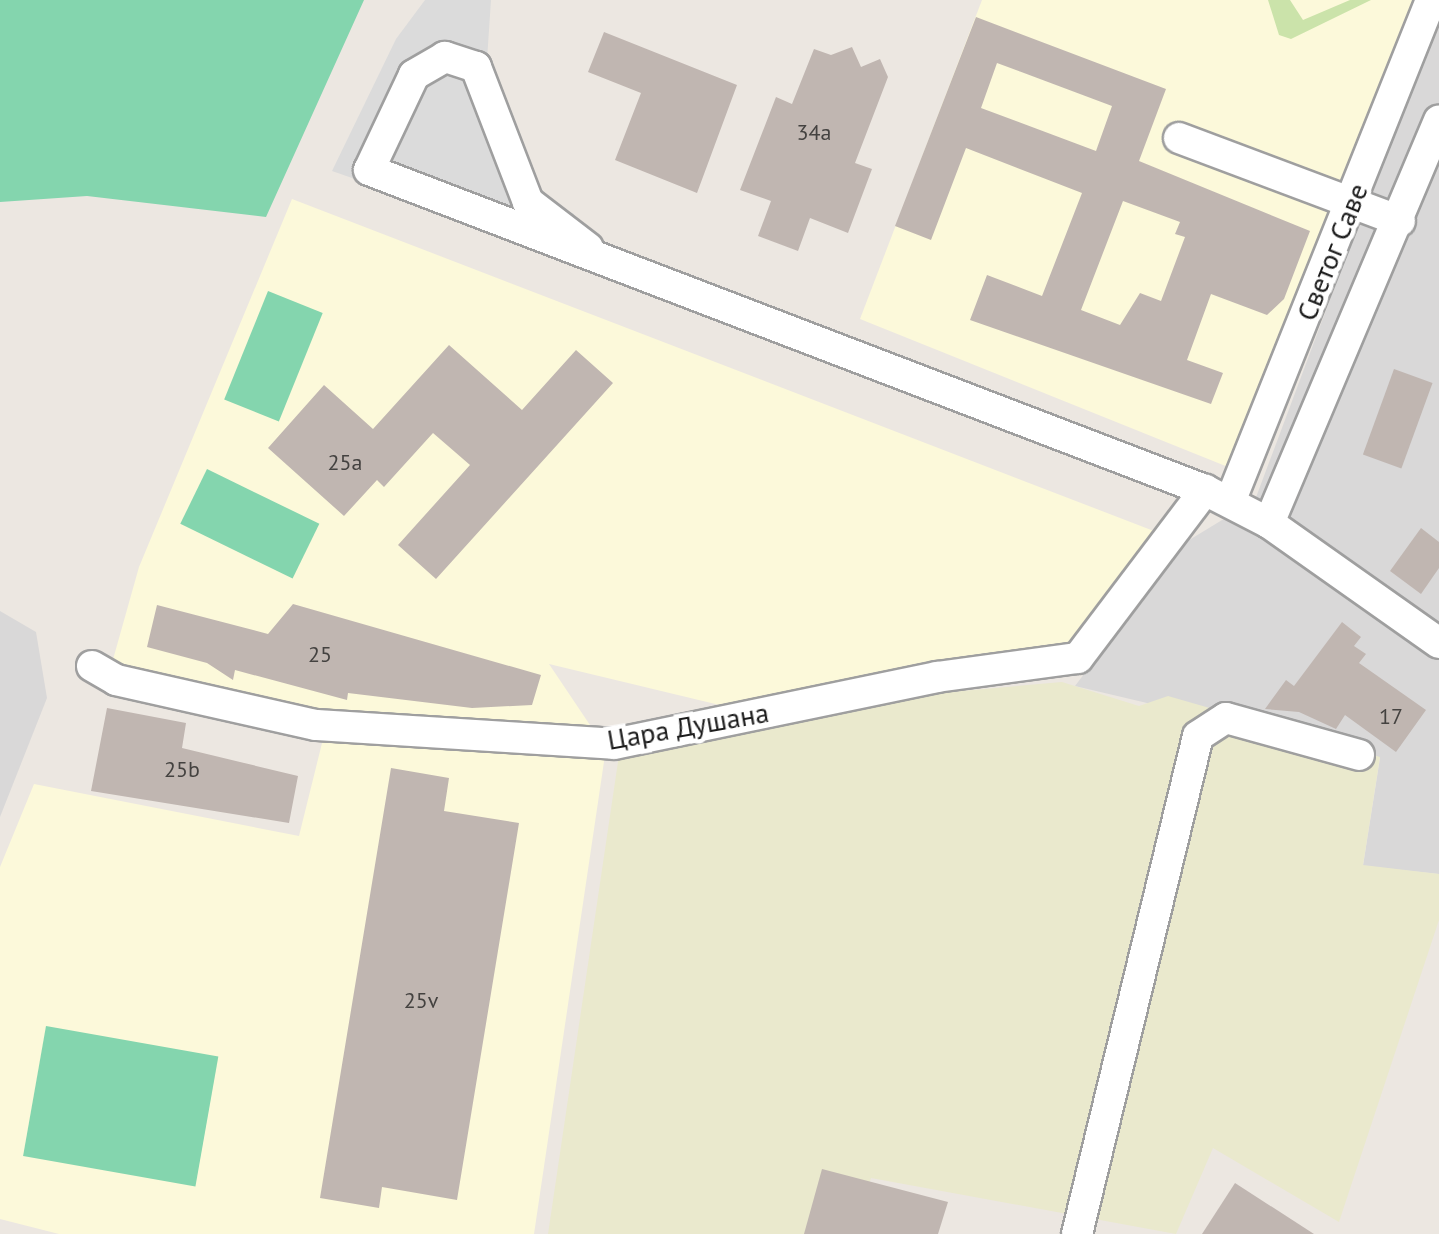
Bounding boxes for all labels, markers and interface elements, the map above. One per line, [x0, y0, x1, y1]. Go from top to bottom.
house number: 34a [797, 120, 831, 146]
street label: Светог Саве [1289, 178, 1375, 326]
house number: 25a [328, 450, 362, 476]
house number: 25 [308, 642, 332, 668]
street label: Цара Душана [604, 695, 772, 757]
house number: 17 [1379, 704, 1403, 730]
house number: 25b [164, 757, 200, 783]
house number: 25v [404, 988, 438, 1014]

